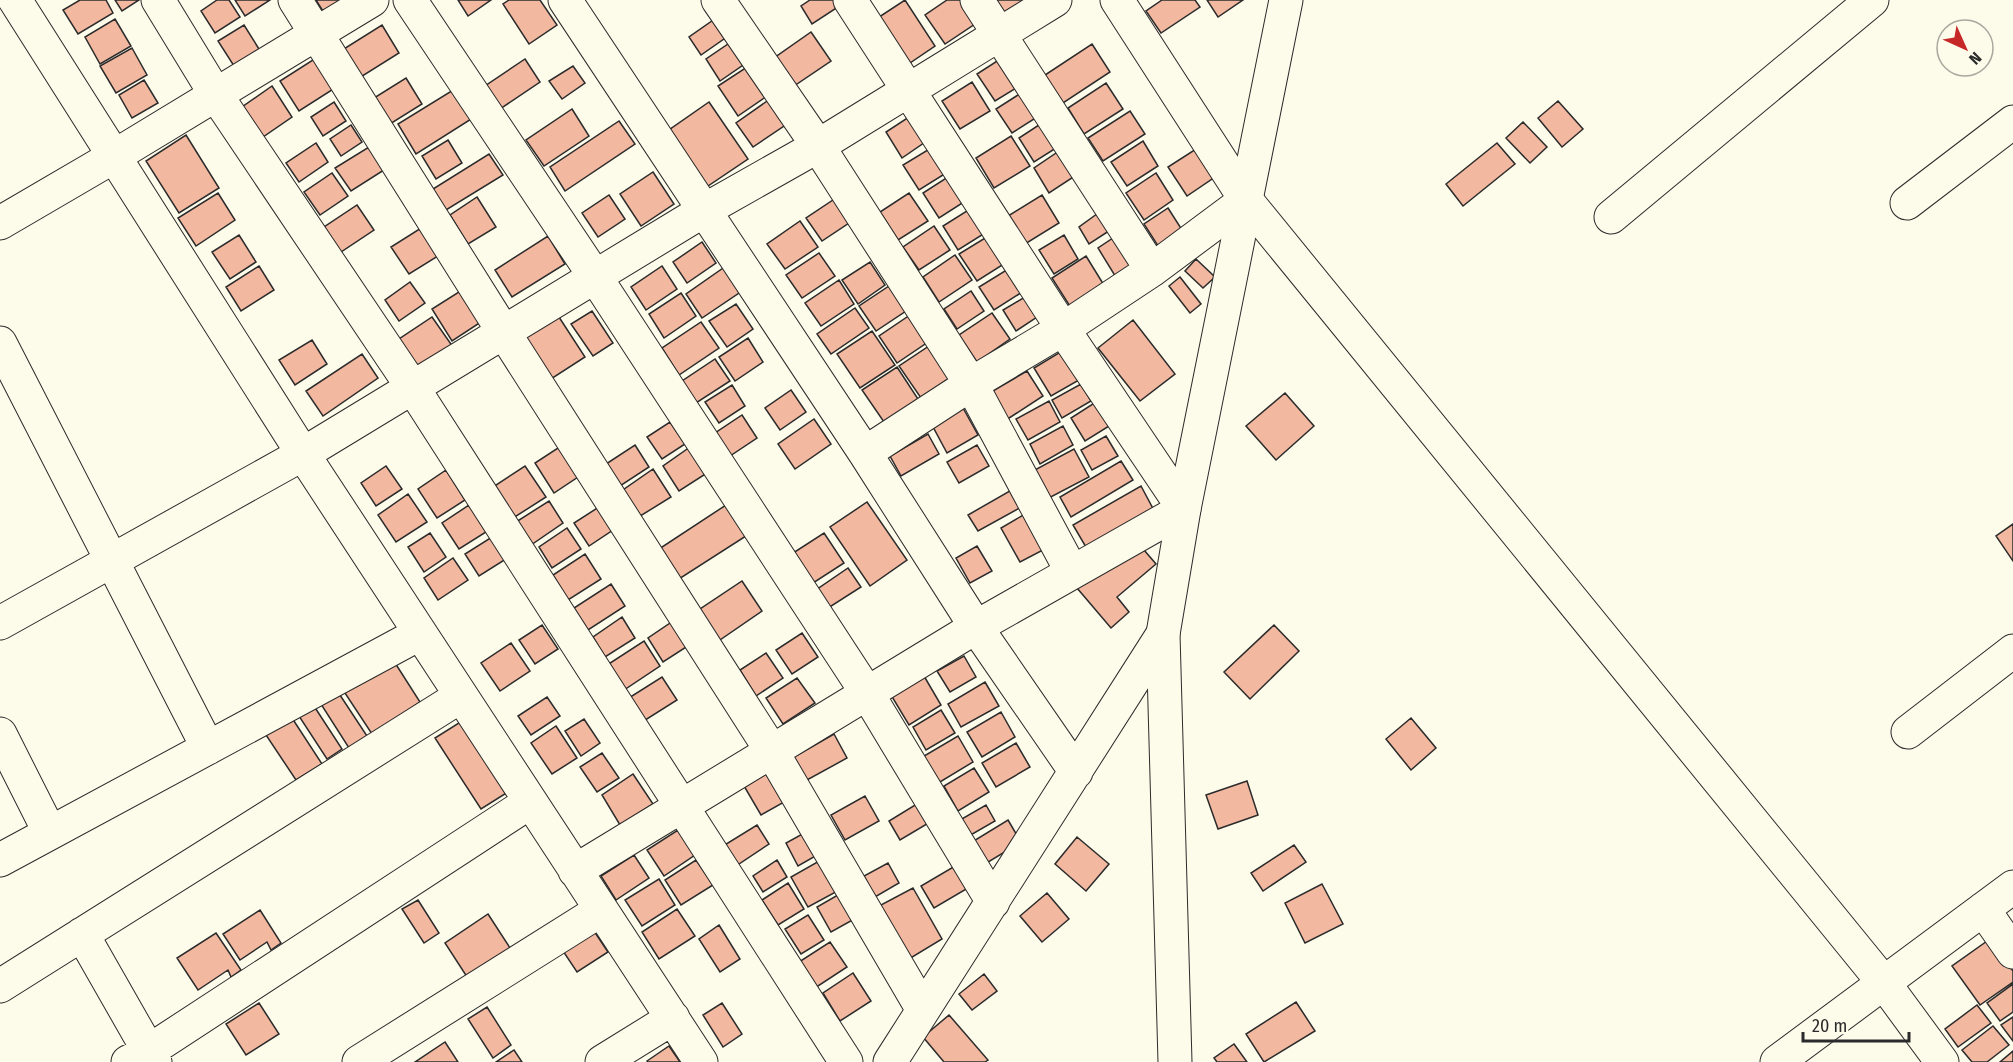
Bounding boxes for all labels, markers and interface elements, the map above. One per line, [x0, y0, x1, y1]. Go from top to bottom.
north arrow [1935, 18, 1995, 78]
text: N [1965, 48, 1985, 68]
scale bar [1803, 1005, 1910, 1043]
text: 20 m [1812, 1015, 1847, 1037]

